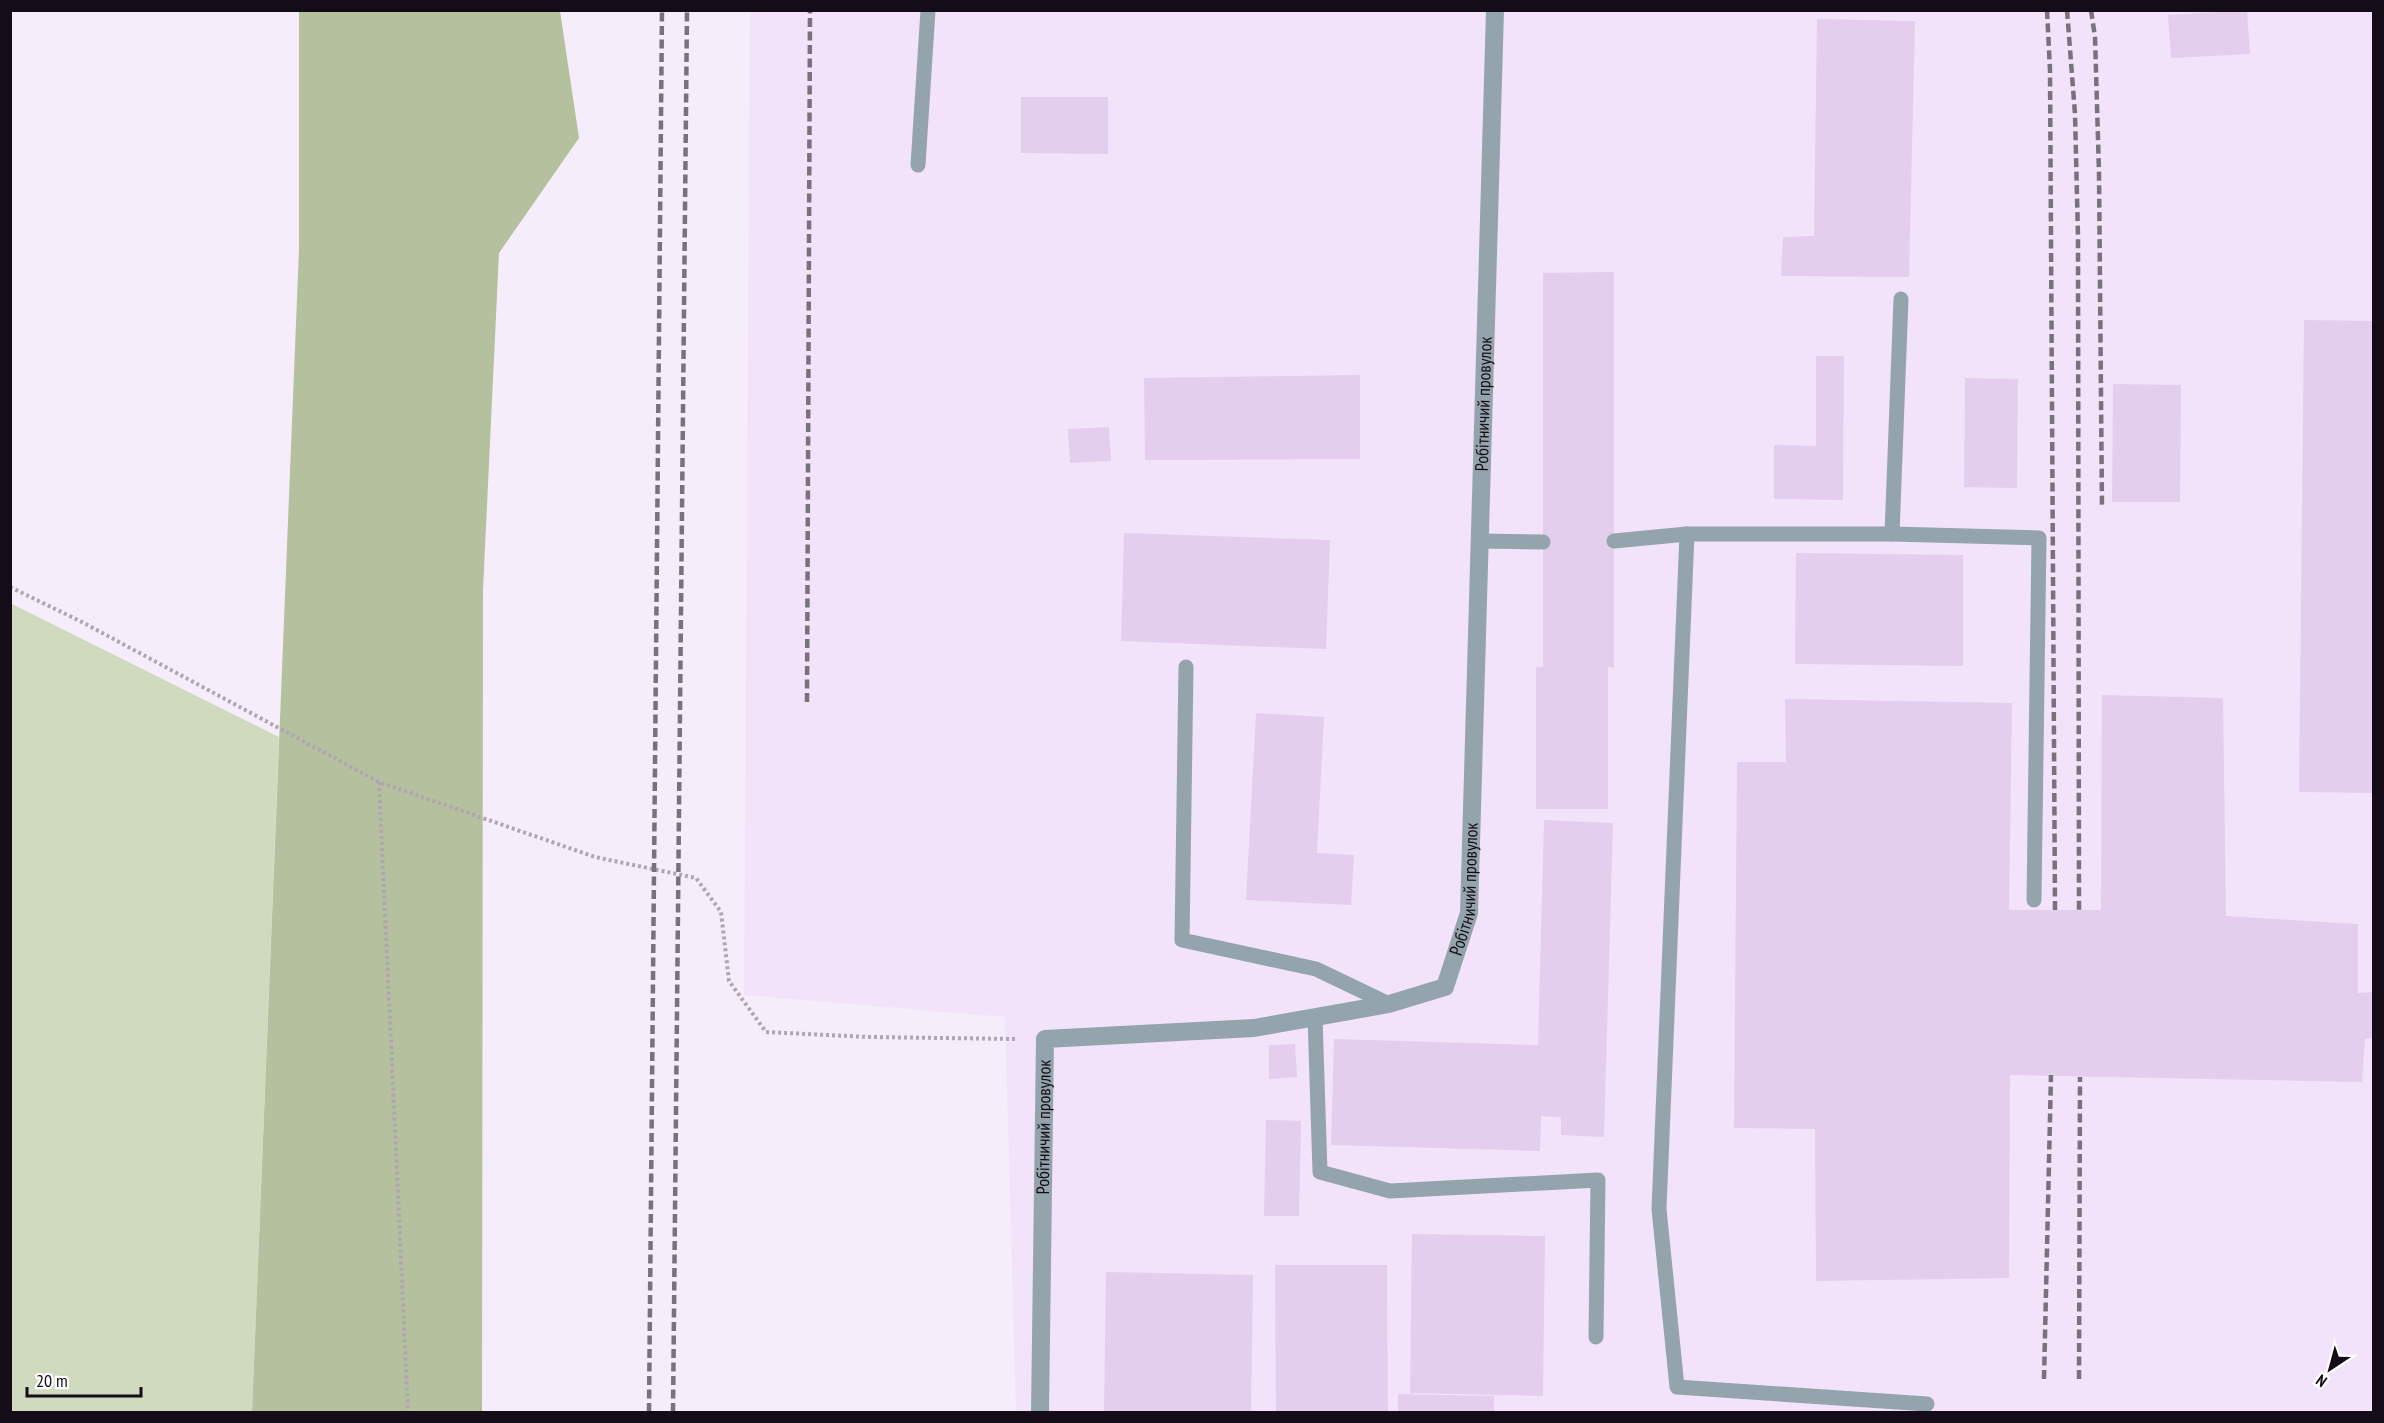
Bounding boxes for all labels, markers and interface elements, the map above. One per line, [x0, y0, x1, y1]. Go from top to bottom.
street label: Робітничий провулок [1470, 336, 1497, 472]
street label: Робітничий провулок [1444, 822, 1483, 958]
street label: Робітничий провулок [1031, 1060, 1056, 1194]
north arrow [2300, 1339, 2360, 1399]
scale bar [27, 1360, 141, 1398]
text: 20 m [36, 1369, 68, 1392]
text: N [2312, 1371, 2331, 1392]

